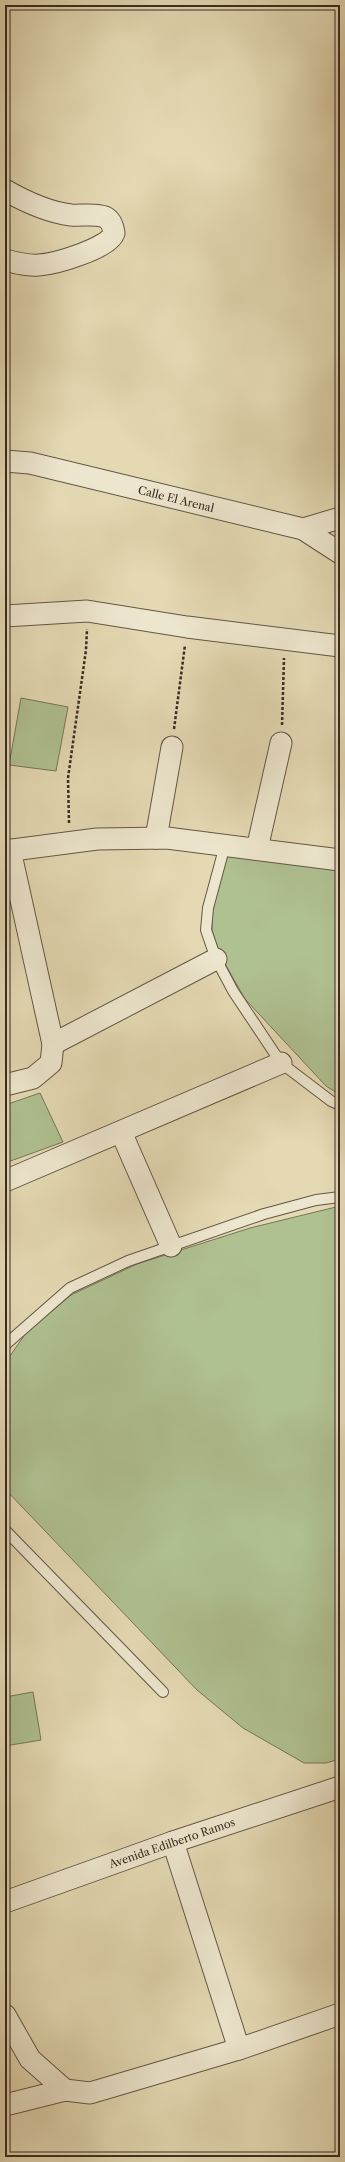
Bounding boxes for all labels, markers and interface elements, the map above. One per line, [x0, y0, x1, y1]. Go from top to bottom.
street label: Calle El Arenal [136, 483, 216, 515]
street label: Avenida Edilberto Ramos [106, 1815, 237, 1871]

